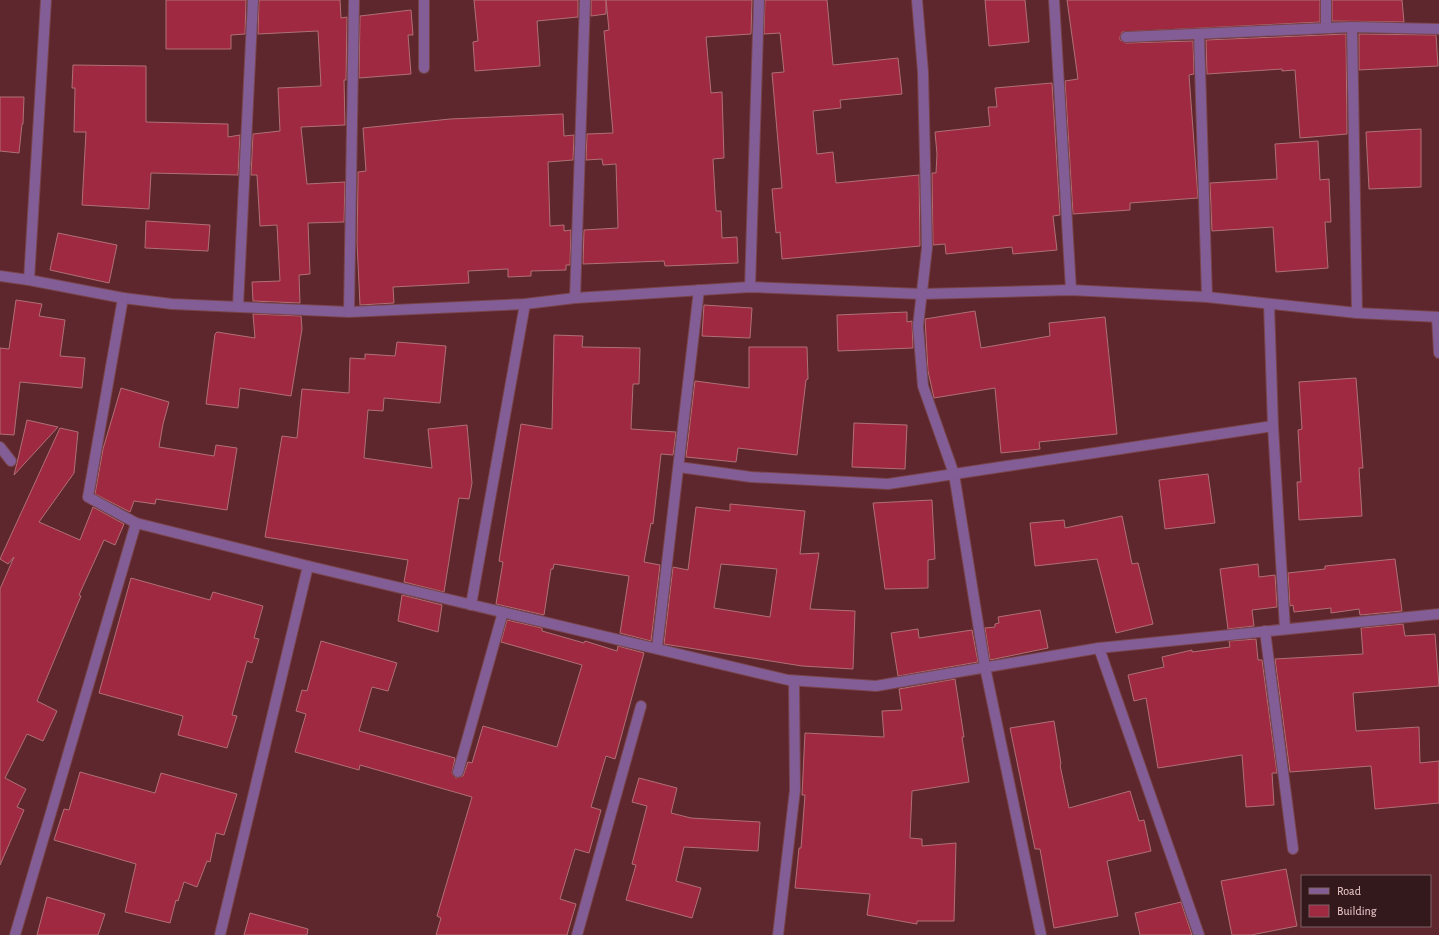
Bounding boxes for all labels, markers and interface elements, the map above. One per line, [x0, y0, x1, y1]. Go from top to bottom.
legend [1301, 875, 1431, 927]
text: Road [1337, 885, 1361, 897]
text: Building [1337, 905, 1377, 917]

